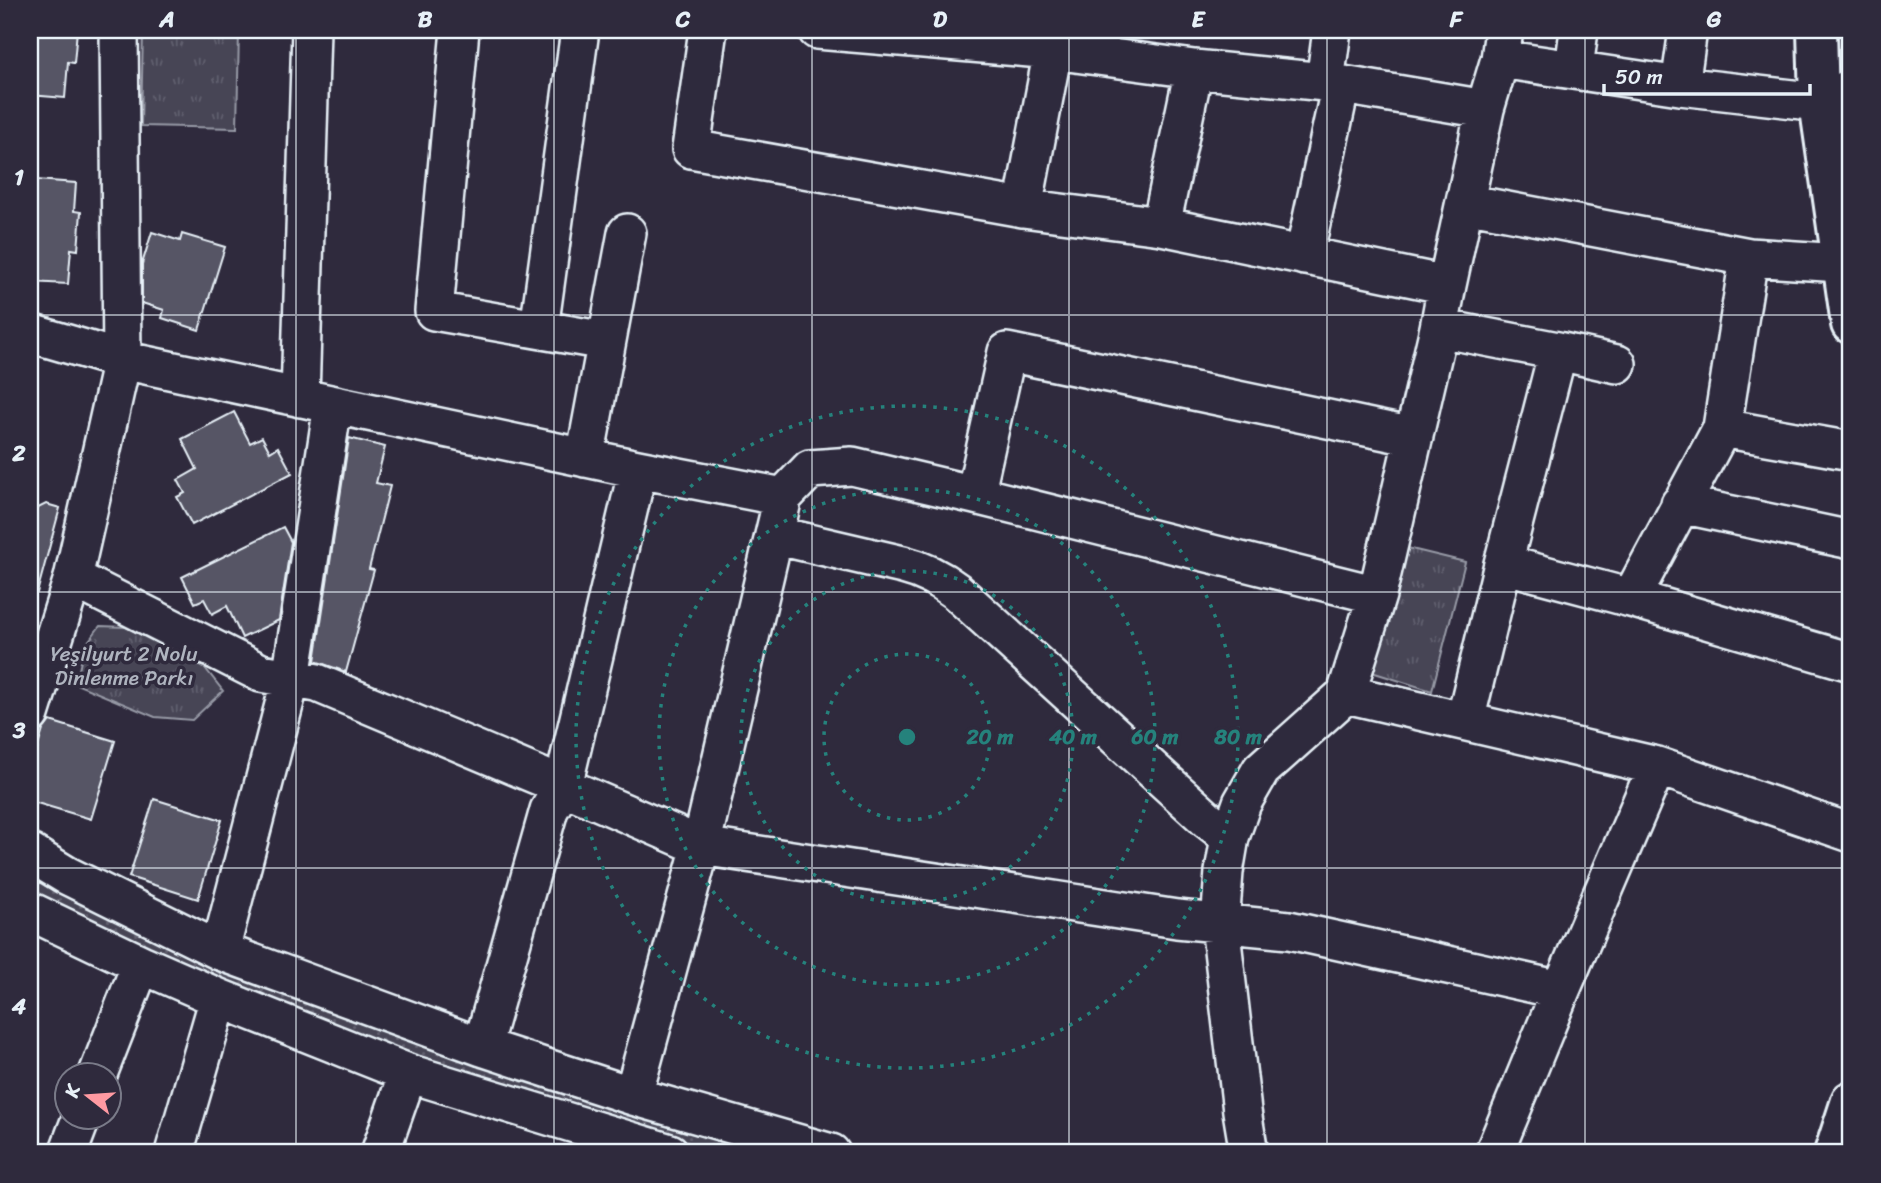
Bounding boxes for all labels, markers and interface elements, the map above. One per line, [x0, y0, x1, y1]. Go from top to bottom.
text: A [158, 0, 175, 40]
text: B [418, 0, 433, 40]
text: C [675, 0, 691, 40]
text: D [933, 0, 948, 40]
text: E [1192, 0, 1207, 40]
text: F [1449, 0, 1464, 40]
text: G [1706, 0, 1722, 40]
scale bar [1604, 52, 1811, 96]
text: 50 m [1615, 58, 1663, 96]
text: 1 [14, 157, 24, 198]
text: 2 [11, 433, 26, 474]
park label: Yeşilyurt 2 Nolu Dinlenme Parkı [50, 635, 198, 697]
text: 3 [12, 710, 26, 751]
text: 20 m [966, 718, 1014, 756]
text: 40 m [1048, 718, 1098, 756]
text: 60 m [1131, 718, 1179, 756]
text: 80 m [1213, 718, 1263, 756]
centre of rings [895, 725, 919, 749]
text: 4 [11, 986, 27, 1027]
north arrow [52, 1060, 122, 1130]
text: K [54, 1079, 90, 1102]

